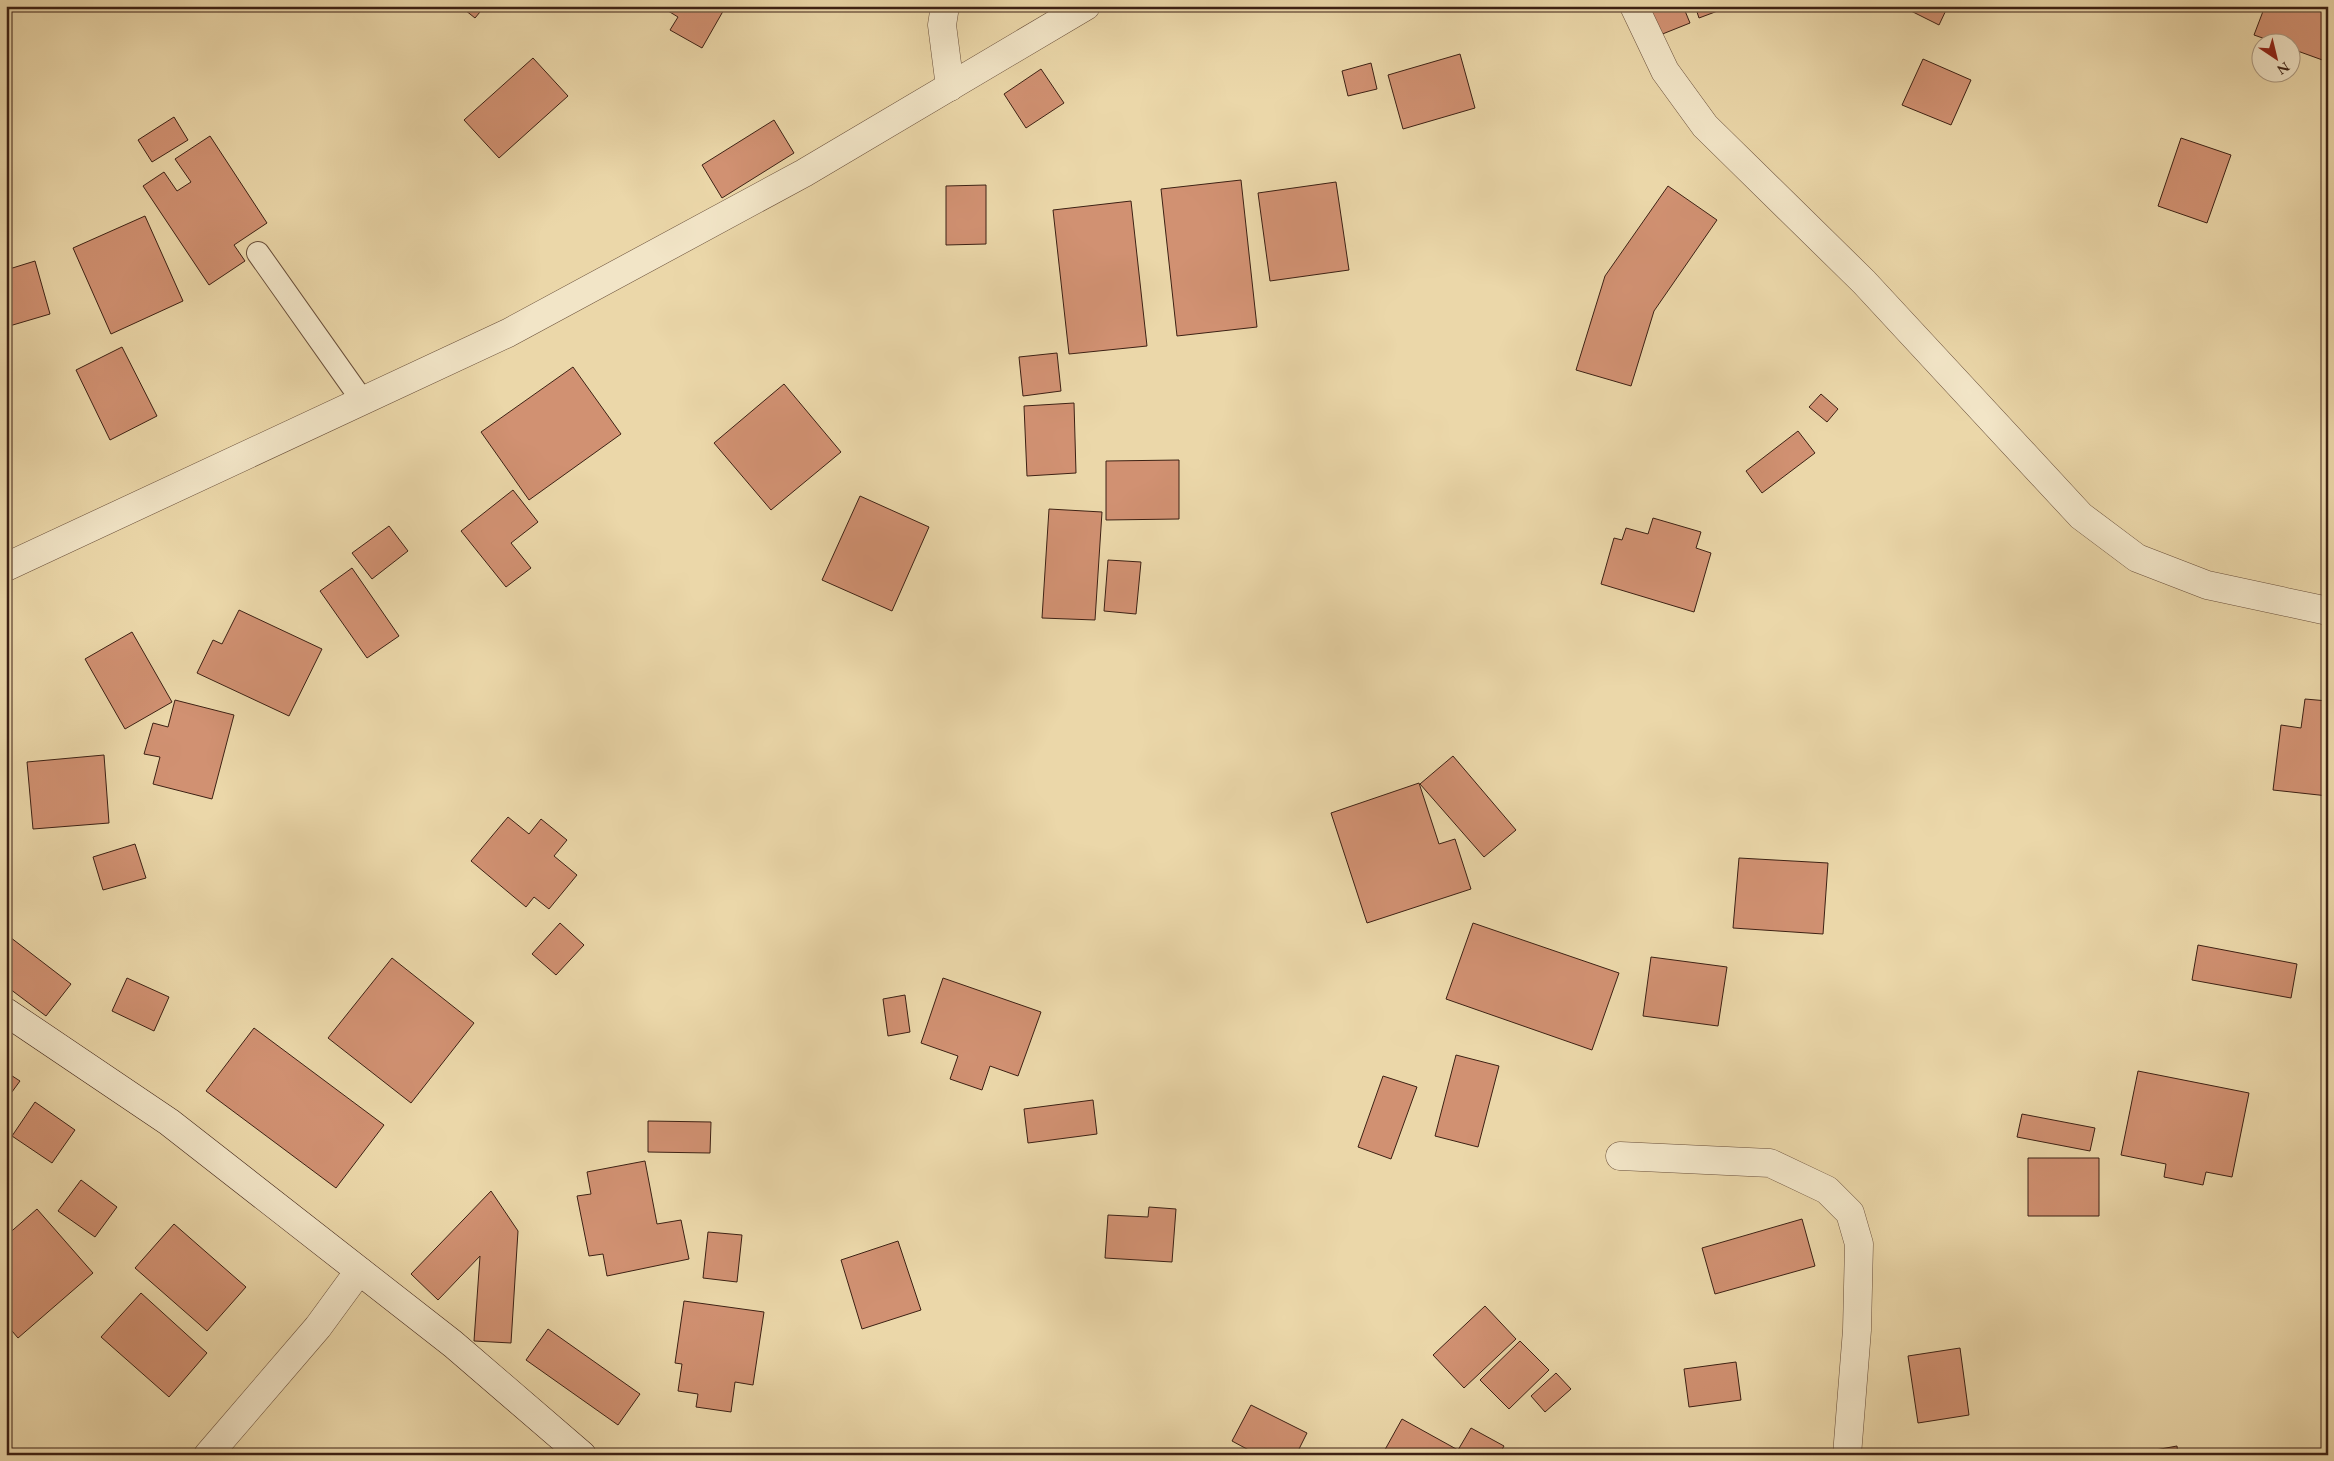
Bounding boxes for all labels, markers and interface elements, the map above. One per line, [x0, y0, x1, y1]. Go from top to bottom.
north arrow [2252, 32, 2302, 82]
text: N [2273, 58, 2293, 80]

